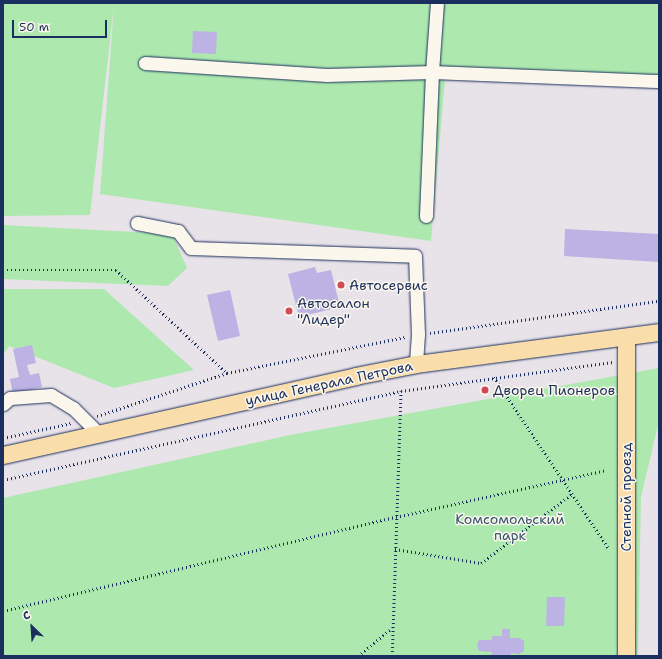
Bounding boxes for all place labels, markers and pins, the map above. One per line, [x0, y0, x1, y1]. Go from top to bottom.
place label: Автосервис [349, 277, 428, 293]
marker: Автосервис [336, 280, 346, 290]
place label: Автосалон "Лидер" [297, 295, 370, 328]
marker: Автосалон "Лидер" [284, 306, 294, 316]
place label: Дворец Пионеров [493, 382, 615, 398]
marker: Дворец Пионеров [480, 385, 490, 395]

